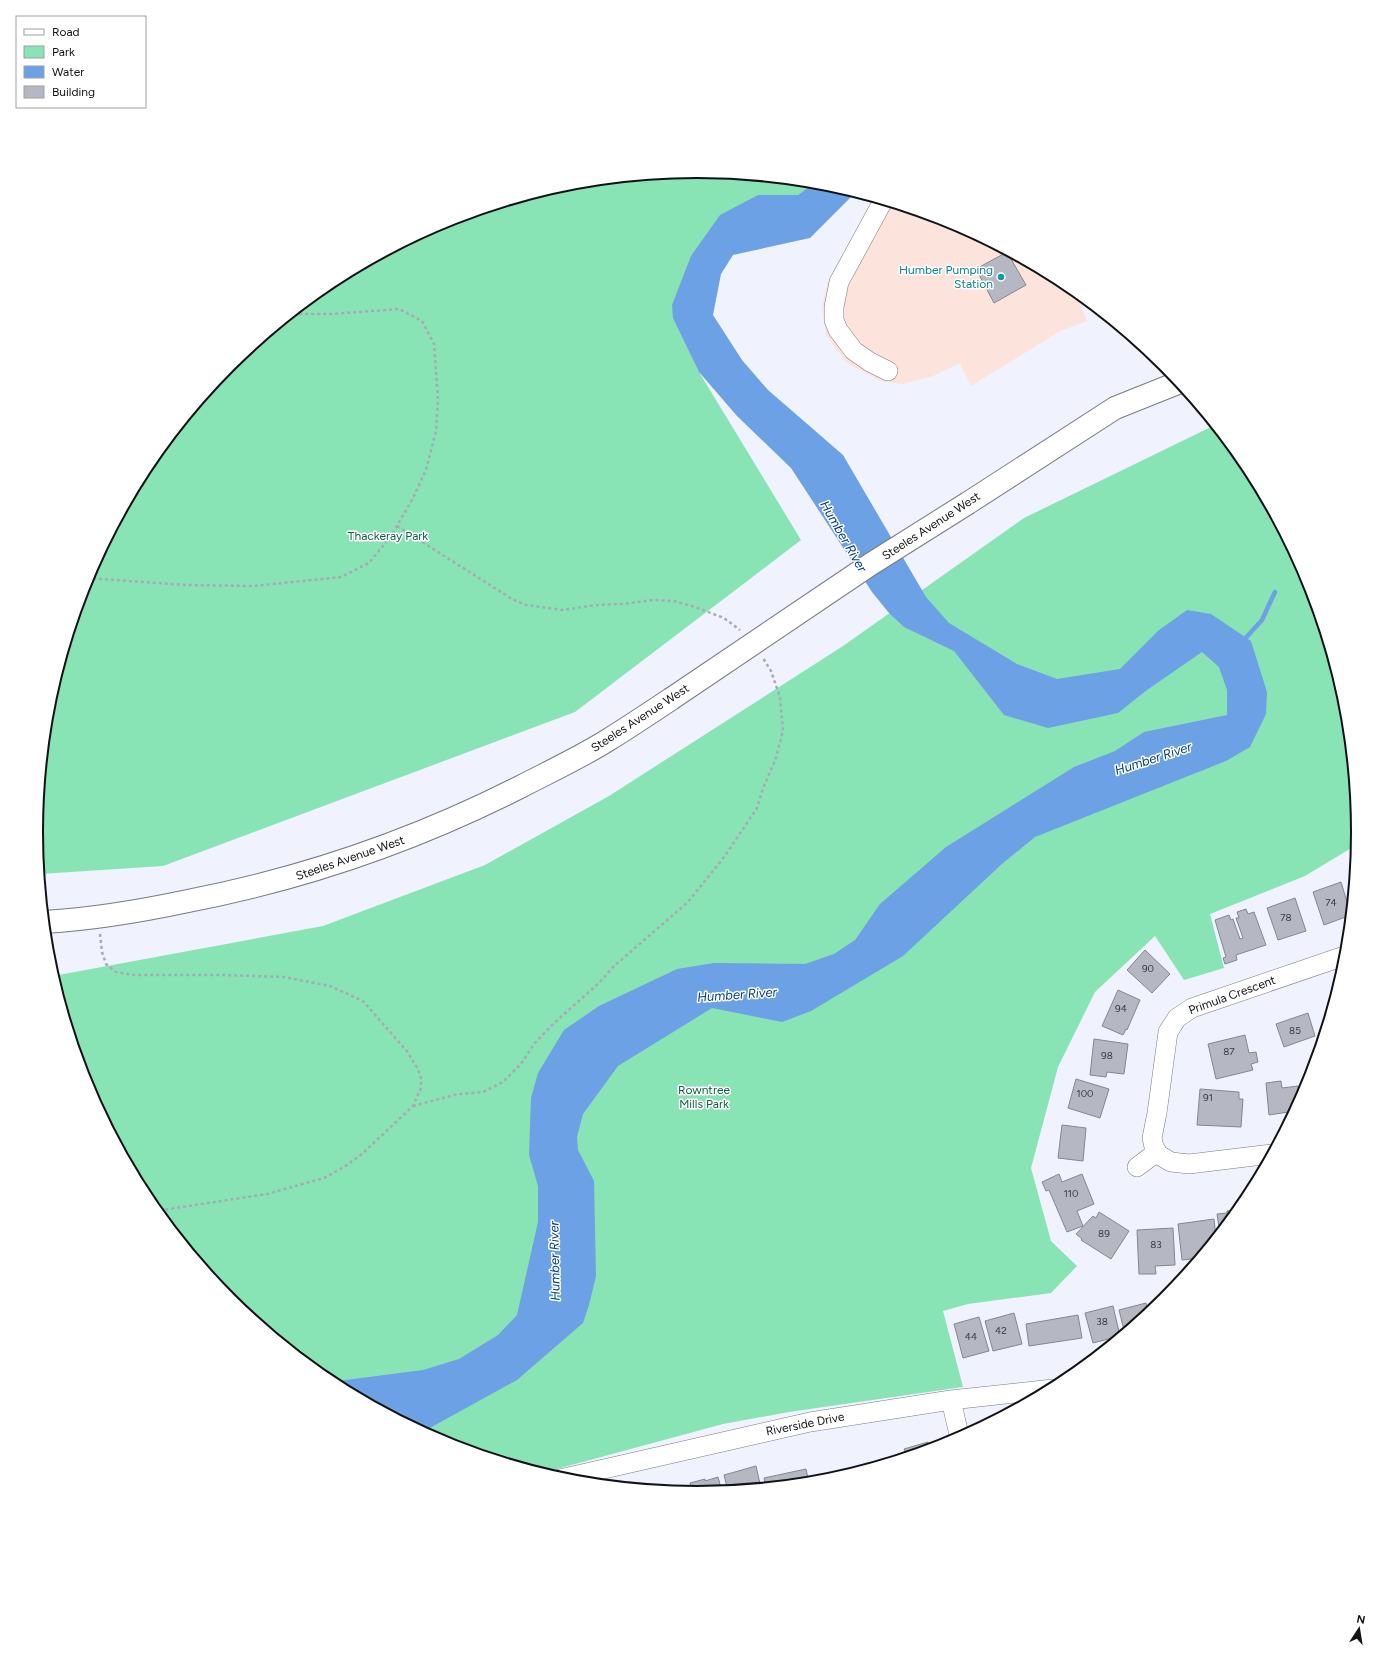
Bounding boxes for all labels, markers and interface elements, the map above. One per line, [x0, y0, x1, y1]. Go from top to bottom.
legend [16, 16, 146, 108]
text: Road [52, 25, 80, 39]
text: Park [52, 45, 75, 59]
text: Water [52, 65, 84, 79]
text: Building [52, 85, 95, 99]
place label: Humber Pumping Station [899, 263, 993, 291]
marker: Humber Pumping Station [996, 272, 1006, 282]
street label: Steeles Avenue West [879, 489, 983, 563]
water label: Humber River [817, 498, 870, 575]
park label: Thackeray Park [348, 529, 428, 543]
street label: Steeles Avenue West [588, 681, 692, 755]
water label: Humber River [1113, 739, 1194, 778]
street label: Steeles Avenue West [294, 833, 407, 883]
house number: 74 [1325, 896, 1337, 909]
house number: 78 [1280, 911, 1292, 924]
house number: 90 [1142, 962, 1154, 975]
street label: Primula Crescent [1187, 973, 1278, 1017]
water label: Humber River [697, 984, 778, 1005]
house number: 94 [1115, 1002, 1127, 1015]
house number: 85 [1289, 1024, 1301, 1037]
house number: 87 [1223, 1045, 1235, 1058]
house number: 98 [1101, 1049, 1113, 1062]
park label: Rowntree Mills Park [678, 1083, 730, 1111]
house number: 100 [1077, 1087, 1093, 1100]
house number: 91 [1203, 1091, 1213, 1104]
house number: 110 [1064, 1187, 1078, 1200]
water label: Humber River [546, 1220, 563, 1301]
house number: 89 [1098, 1227, 1110, 1240]
house number: 83 [1150, 1238, 1162, 1251]
house number: 38 [1096, 1315, 1108, 1328]
house number: 42 [995, 1324, 1007, 1337]
house number: 44 [965, 1330, 977, 1343]
street label: Riverside Drive [765, 1409, 846, 1438]
north arrow [1339, 1609, 1379, 1649]
text: N [1355, 1612, 1366, 1627]

